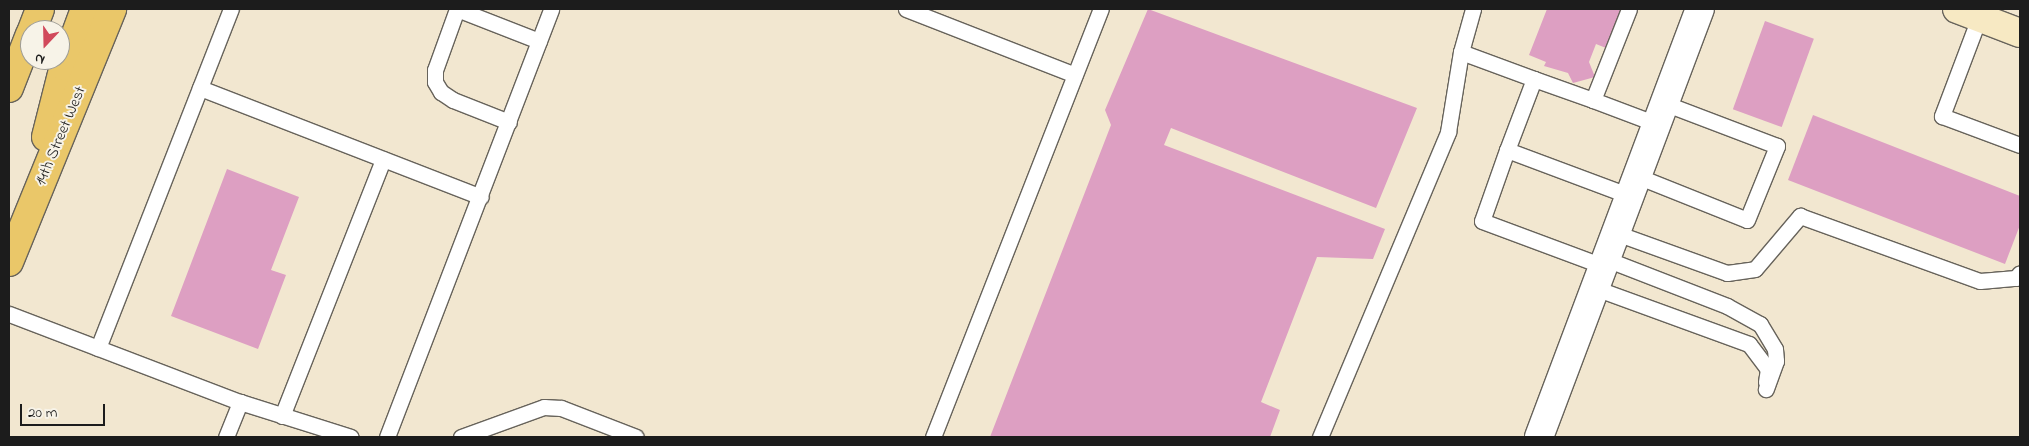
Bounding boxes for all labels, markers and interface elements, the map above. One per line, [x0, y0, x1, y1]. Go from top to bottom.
north arrow [20, 20, 70, 70]
text: N [32, 47, 48, 70]
street label: 14th Street West [31, 83, 91, 189]
scale bar [22, 394, 108, 426]
text: 20 m [28, 402, 57, 424]

